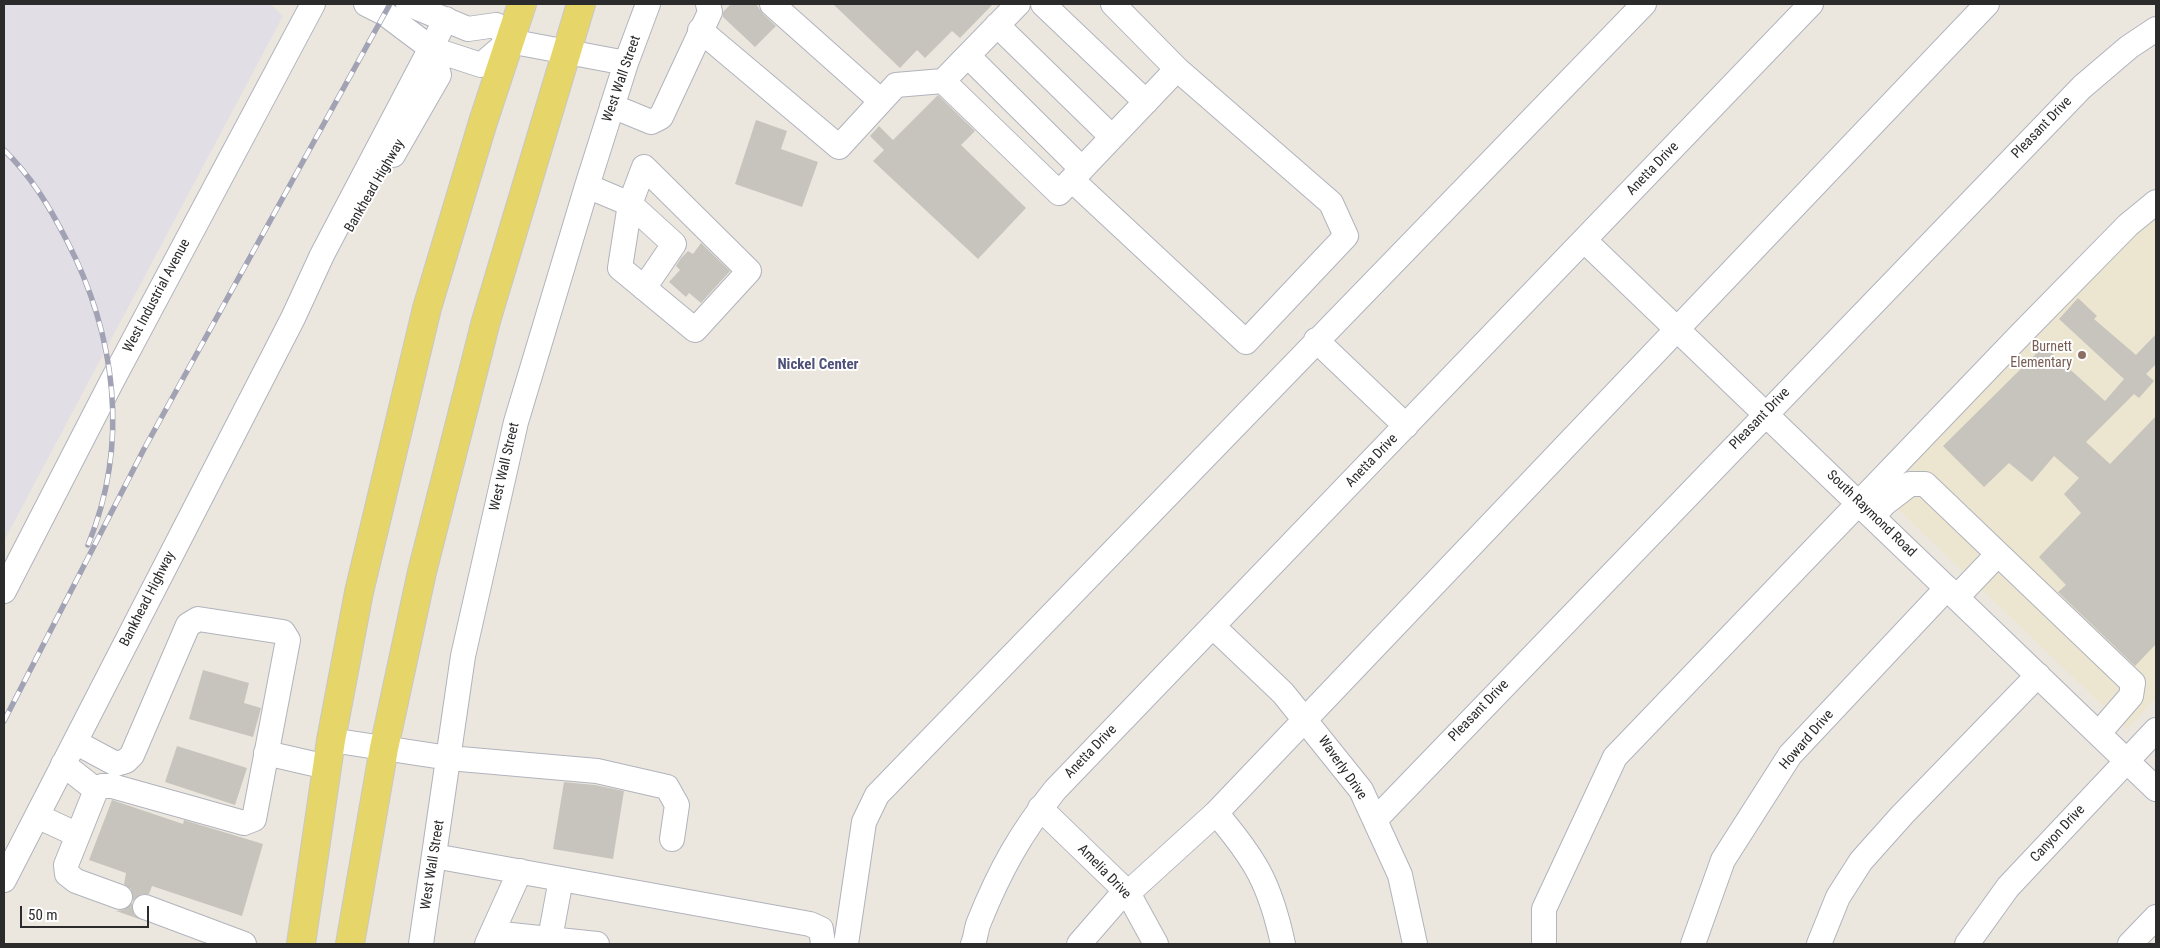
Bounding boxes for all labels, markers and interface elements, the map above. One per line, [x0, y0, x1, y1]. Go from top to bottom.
street label: West Wall Street [599, 34, 645, 124]
street label: Pleasant Drive [2008, 94, 2076, 162]
street label: Bankhead Highway [342, 136, 408, 236]
street label: Anetta Drive [1623, 139, 1683, 199]
street label: West Industrial Avenue [120, 236, 194, 356]
place label: Burnett Elementary [2010, 339, 2072, 372]
marker: Burnett Elementary [2076, 349, 2088, 361]
district label: Nickel Center [777, 356, 859, 374]
street label: Pleasant Drive [1726, 385, 1794, 453]
street label: West Wall Street [487, 421, 523, 513]
street label: Anetta Drive [1342, 431, 1402, 491]
street label: South Raymond Road [1823, 467, 1919, 561]
street label: Bankhead Highway [117, 549, 179, 649]
street label: Pleasant Drive [1445, 677, 1513, 745]
street label: Howard Drive [1776, 707, 1838, 773]
street label: Anetta Drive [1061, 722, 1121, 782]
street label: Waverly Drive [1314, 733, 1370, 803]
street label: Canyon Drive [2027, 802, 2089, 866]
street label: West Wall Street [418, 819, 448, 911]
street label: Amelia Drive [1074, 841, 1134, 903]
scale bar [22, 896, 151, 928]
text: 50 m [28, 906, 58, 924]

